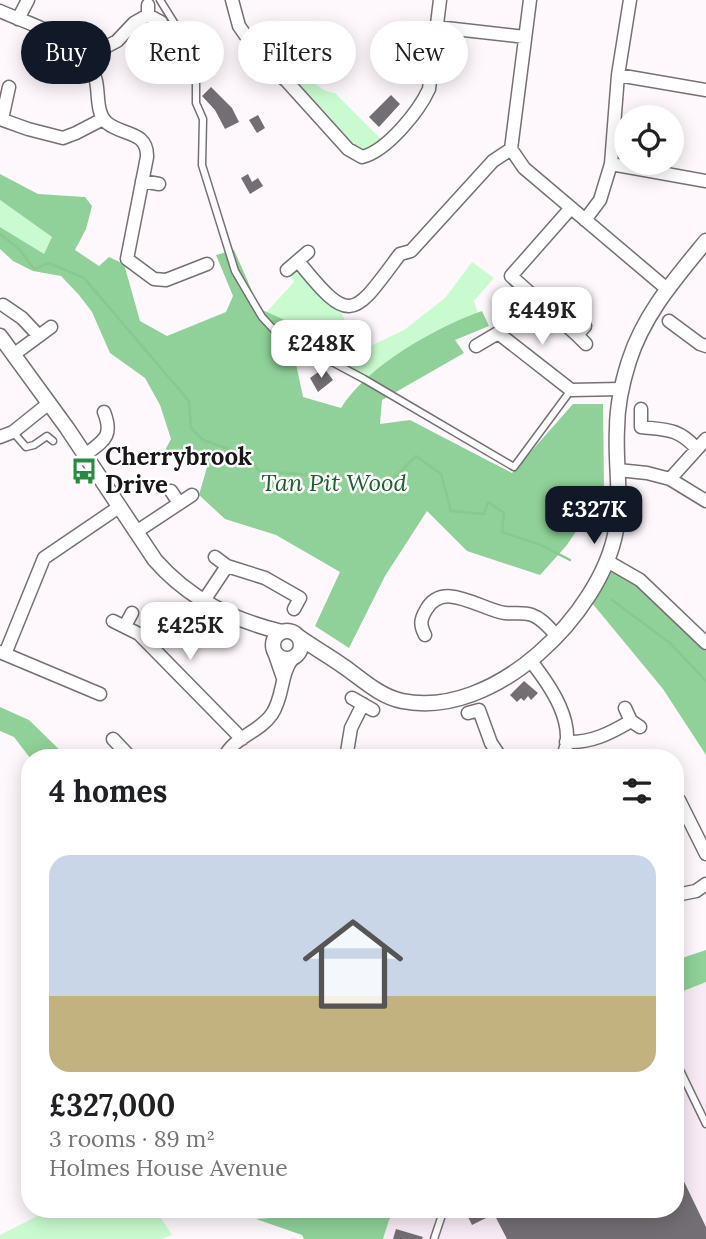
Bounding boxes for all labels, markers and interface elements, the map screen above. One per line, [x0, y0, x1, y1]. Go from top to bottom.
chip: Buy [21, 21, 111, 84]
chip: Rent [125, 21, 224, 84]
chip: Filters [238, 21, 356, 84]
chip: New [370, 21, 468, 84]
map controls [614, 105, 684, 175]
button: locate [614, 105, 684, 175]
pin: £449K [493, 288, 591, 347]
text: £449K [508, 295, 576, 324]
pin: £248K [272, 320, 370, 380]
text: £248K [287, 328, 355, 357]
place label: Cherrybrook Drive [105, 441, 252, 500]
bus stop icon: Cherrybrook Drive [69, 456, 99, 486]
park label: Tan Pit Wood [261, 467, 408, 498]
pin: £327K [545, 486, 643, 546]
text: £327K [561, 494, 627, 523]
pin: £425K [141, 602, 239, 662]
text: £425K [157, 610, 223, 639]
text: 4 homes [49, 772, 167, 810]
icon: filters [618, 772, 656, 810]
icon: home [290, 901, 416, 1027]
text: £327,000 [49, 1086, 175, 1124]
text: 3 rooms · 89 m² [49, 1124, 215, 1153]
text: Holmes House Avenue [49, 1153, 288, 1182]

